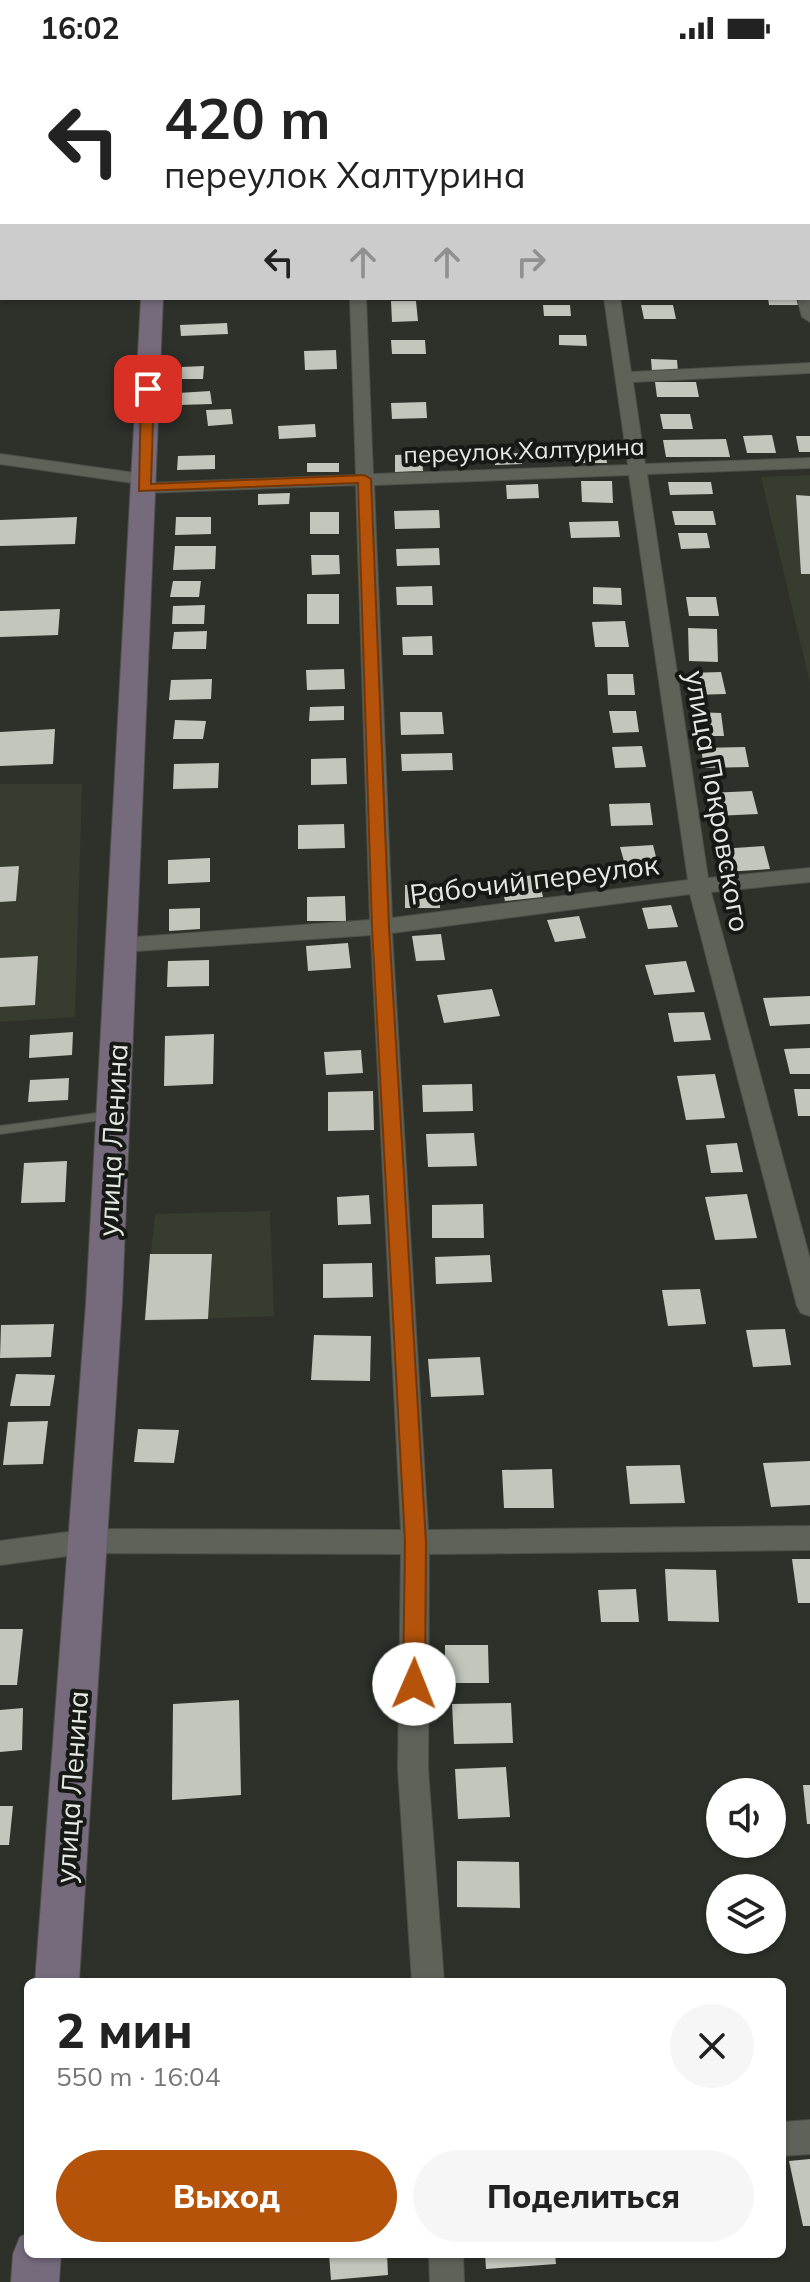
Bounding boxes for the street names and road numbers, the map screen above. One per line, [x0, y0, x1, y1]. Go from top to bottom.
street label: переулок Халтурина [403, 431, 645, 469]
street label: улица Покровского [678, 668, 758, 934]
street label: Рабочий переулок [407, 846, 661, 912]
street label: улица Ленина [89, 1043, 135, 1237]
street label: улица Ленина [47, 1690, 95, 1884]

